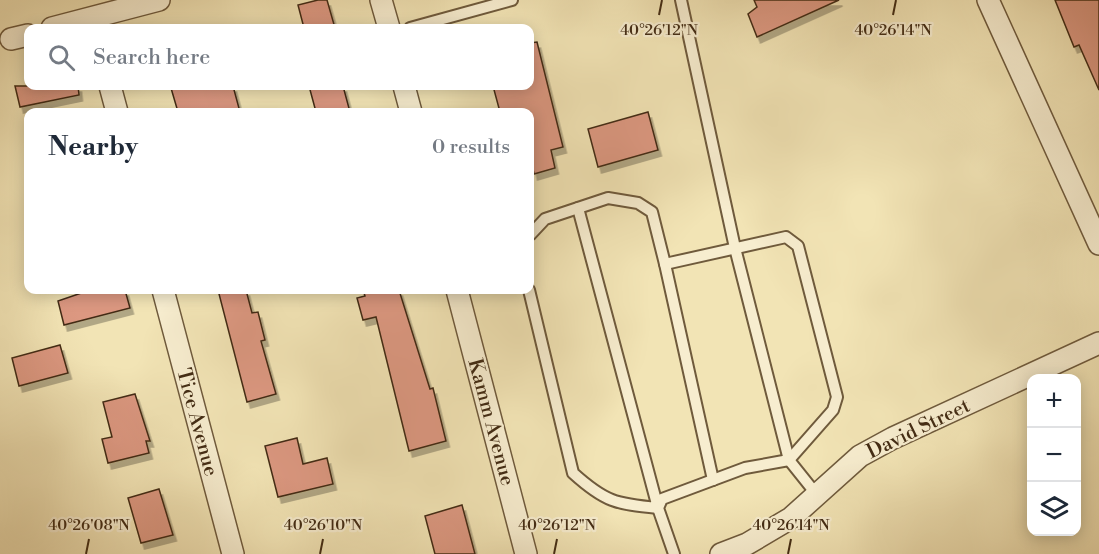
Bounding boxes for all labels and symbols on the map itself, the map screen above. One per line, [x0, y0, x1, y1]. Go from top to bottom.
text: 40°26'12"N [620, 21, 698, 40]
text: 40°26'14"N [854, 21, 932, 40]
street label: Kamm Avenue [462, 356, 520, 489]
street label: Tice Avenue [170, 366, 223, 479]
street label: David Street [863, 394, 974, 465]
text: 40°26'08"N [48, 516, 130, 535]
text: 40°26'10"N [284, 516, 362, 535]
text: 40°26'12"N [518, 516, 596, 535]
text: 40°26'14"N [752, 516, 830, 535]

